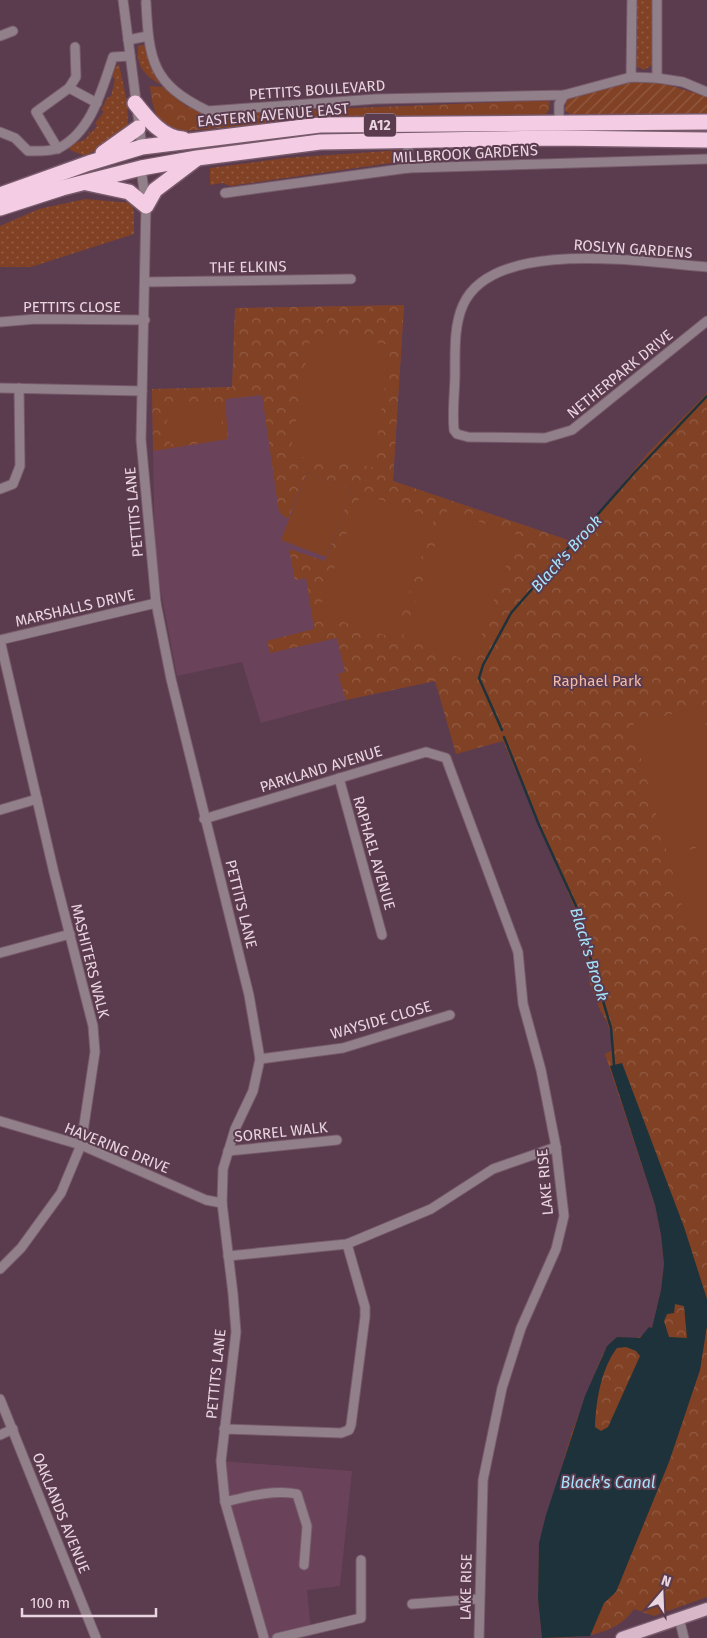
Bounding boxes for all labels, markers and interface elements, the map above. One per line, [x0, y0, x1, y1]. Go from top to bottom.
street label: PETTITS BOULEVARD [248, 76, 386, 104]
street label: EASTERN AVENUE EAST [196, 99, 350, 131]
road number: A12 [364, 114, 396, 136]
street label: MILLBROOK GARDENS [392, 141, 538, 167]
street label: ROSLYN GARDENS [573, 236, 693, 262]
street label: THE ELKINS [209, 257, 287, 277]
street label: PETTITS CLOSE [23, 298, 121, 316]
street label: NETHERPARK DRIVE [563, 326, 677, 422]
street label: PETTITS LANE [121, 466, 147, 558]
water label: Black's Brook [527, 511, 606, 596]
street label: MARSHALLS DRIVE [13, 585, 137, 631]
park label: Raphael Park [552, 672, 642, 690]
street label: PARKLAND AVENUE [258, 742, 384, 796]
street label: RAPHAEL AVENUE [349, 794, 399, 912]
street label: PETTITS LANE [221, 858, 261, 950]
street label: MASHITERS WALK [67, 902, 113, 1020]
water label: Black's Brook [566, 905, 613, 1003]
street label: WAYSIDE CLOSE [328, 997, 434, 1043]
street label: SORREL WALK [234, 1118, 329, 1146]
street label: HAVERING DRIVE [62, 1119, 172, 1177]
street label: LAKE RISE [533, 1148, 557, 1216]
street label: PETTITS LANE [202, 1328, 230, 1420]
street label: OAKLANDS AVENUE [29, 1450, 93, 1576]
water label: Black's Canal [561, 1473, 655, 1492]
street label: LAKE RISE [456, 1554, 476, 1620]
north arrow [637, 1568, 687, 1618]
text: N [659, 1572, 673, 1591]
scale bar [22, 1586, 156, 1618]
text: 100 m [30, 1594, 70, 1612]

